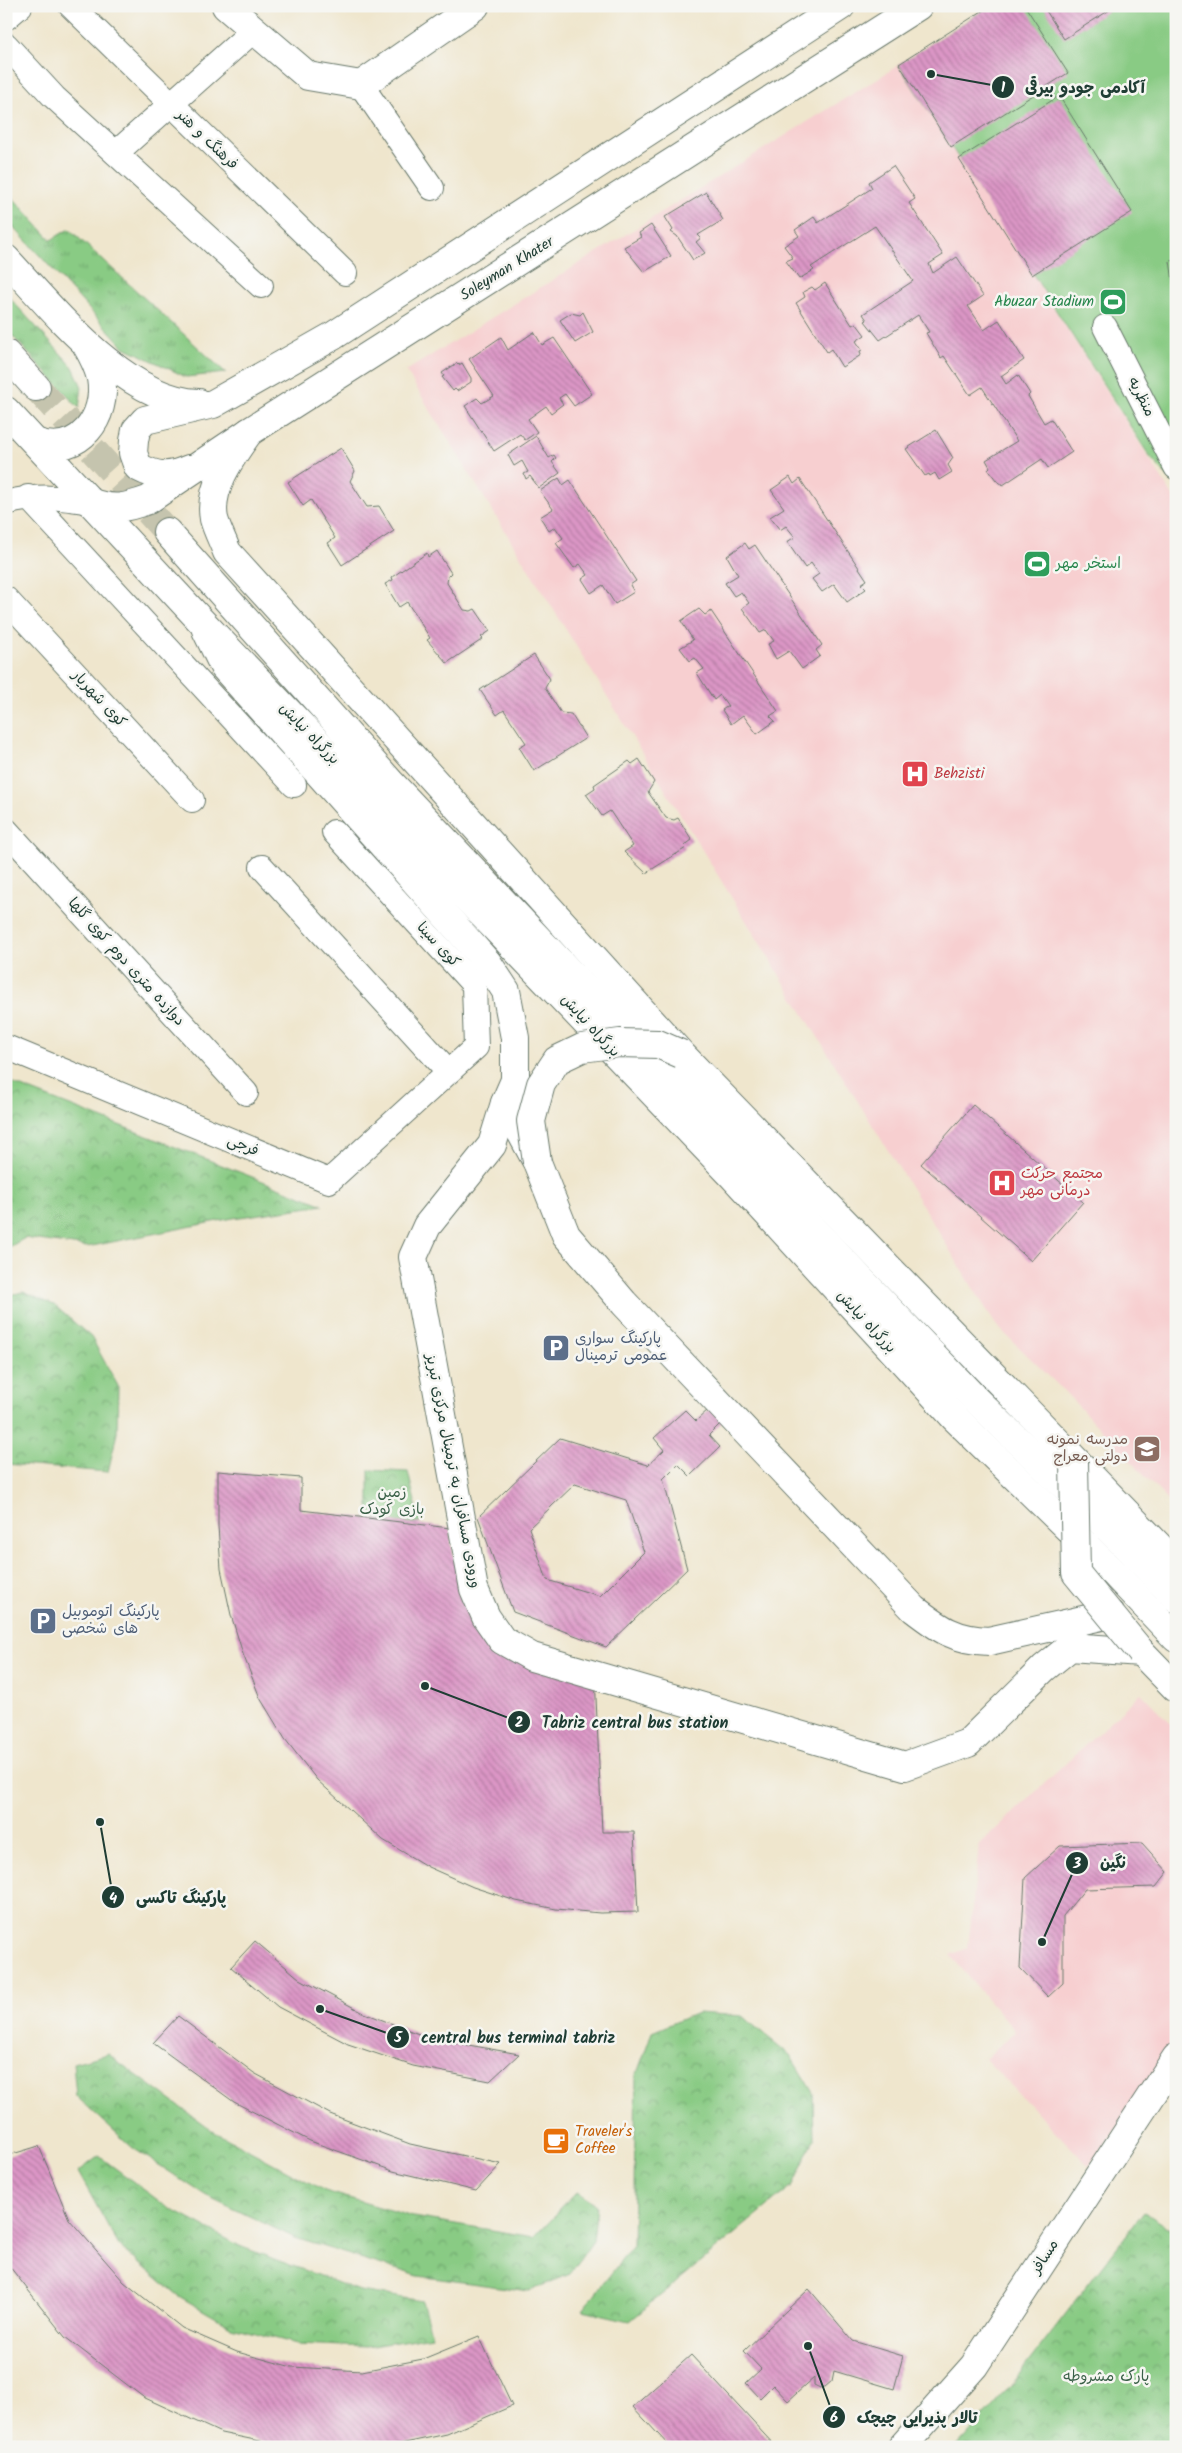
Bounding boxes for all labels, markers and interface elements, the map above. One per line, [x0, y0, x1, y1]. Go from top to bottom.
callout: آکادمی جودو بیرقی [990, 71, 1155, 102]
text: 1 [1001, 76, 1006, 100]
text: آکادمی جودو بیرقی [1025, 76, 1146, 101]
street label: فرهنگ و هنر [169, 103, 244, 176]
street label: Soleyman Khater [455, 230, 559, 307]
sports icon: Abuzar Stadium [1098, 287, 1128, 317]
place label: Abuzar Stadium [994, 290, 1094, 314]
street label: منظریه [1121, 373, 1161, 421]
sports icon: استخر مهر [1022, 549, 1052, 579]
place label: استخر مهر [1054, 552, 1121, 576]
street label: کوی شهریار [65, 664, 132, 733]
street label: بزرگراه نیایش [273, 697, 345, 771]
hospital icon: Behzisti [900, 759, 930, 789]
place label: Behzisti [934, 762, 986, 786]
street label: دوازده متری دوم کوی گلها [61, 892, 191, 1032]
street label: کوی سینا [410, 917, 466, 973]
street label: بزرگراه نیایش [554, 989, 626, 1063]
street label: فرجی [223, 1129, 263, 1163]
place label: مجتمع حرکت درمانی مهر [1019, 1162, 1103, 1203]
hospital icon: مجتمع حرکت درمانی مهر [987, 1168, 1017, 1198]
street label: بزرگراه نیایش [830, 1285, 902, 1359]
place label: پارکینگ سواری عمومی ترمینال [575, 1327, 668, 1368]
parking icon: پارکینگ سواری عمومی ترمینال [541, 1333, 571, 1363]
street label: ورودی مسافران به ترمینال مرکزی تبریز [418, 1350, 487, 1590]
place label: مدرسه نمونه دولتی معراج [1047, 1428, 1128, 1469]
school or university icon: مدرسه نمونه دولتی معراج [1132, 1434, 1162, 1464]
park label: زمین بازی کودک [360, 1481, 424, 1522]
place label: پارکینگ اتوموبیل های شخصی [62, 1600, 160, 1641]
parking icon: پارکینگ اتوموبیل های شخصی [28, 1606, 58, 1636]
callout: Tabriz central bus station [507, 1707, 738, 1738]
text: 2 [515, 1711, 524, 1735]
text: Tabriz central bus station [542, 1711, 728, 1736]
callout: نگین [1065, 1847, 1136, 1878]
text: نگین [1100, 1851, 1126, 1876]
text: 3 [1072, 1852, 1081, 1876]
callout: پارکینگ تاکسی [101, 1882, 236, 1913]
text: پارکینگ تاکسی [136, 1886, 226, 1911]
text: 4 [109, 1887, 117, 1911]
callout: central bus terminal tabriz [386, 2022, 625, 2053]
text: 5 [393, 2026, 403, 2050]
text: central bus terminal tabriz [421, 2026, 615, 2051]
place label: Traveler's Coffee [575, 2120, 633, 2161]
cafe icon: Traveler's Coffee [541, 2126, 571, 2156]
street label: مسافر [1024, 2235, 1065, 2281]
park label: پارک مشروطه [1063, 2365, 1149, 2389]
callout: تالار پذیرایی چیچک [822, 2402, 987, 2433]
text: 6 [830, 2406, 838, 2430]
text: تالار پذیرایی چیچک [857, 2406, 979, 2431]

